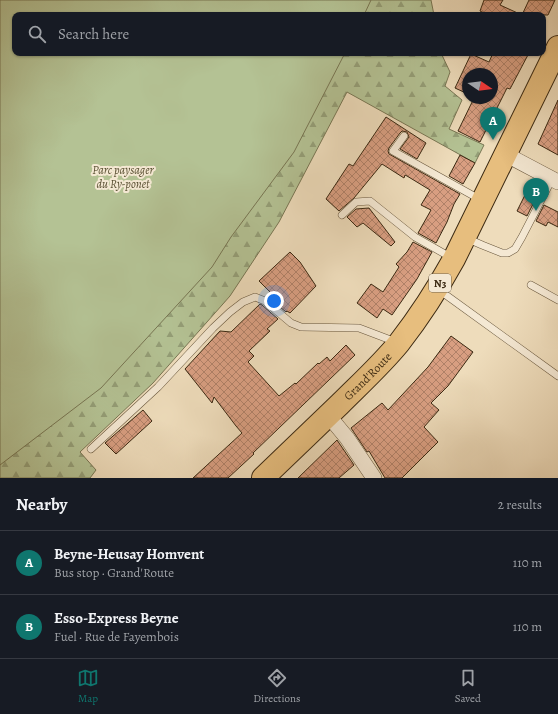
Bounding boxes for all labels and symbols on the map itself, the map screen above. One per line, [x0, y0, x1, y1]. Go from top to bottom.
north arrow [462, 68, 498, 104]
pin: A [480, 107, 506, 140]
park label: Parc paysager du Ry-ponet [92, 162, 154, 192]
pin: B [523, 178, 549, 211]
road number: N3 [429, 274, 451, 292]
your location [264, 291, 284, 311]
street label: Grand'Route [340, 349, 395, 404]

